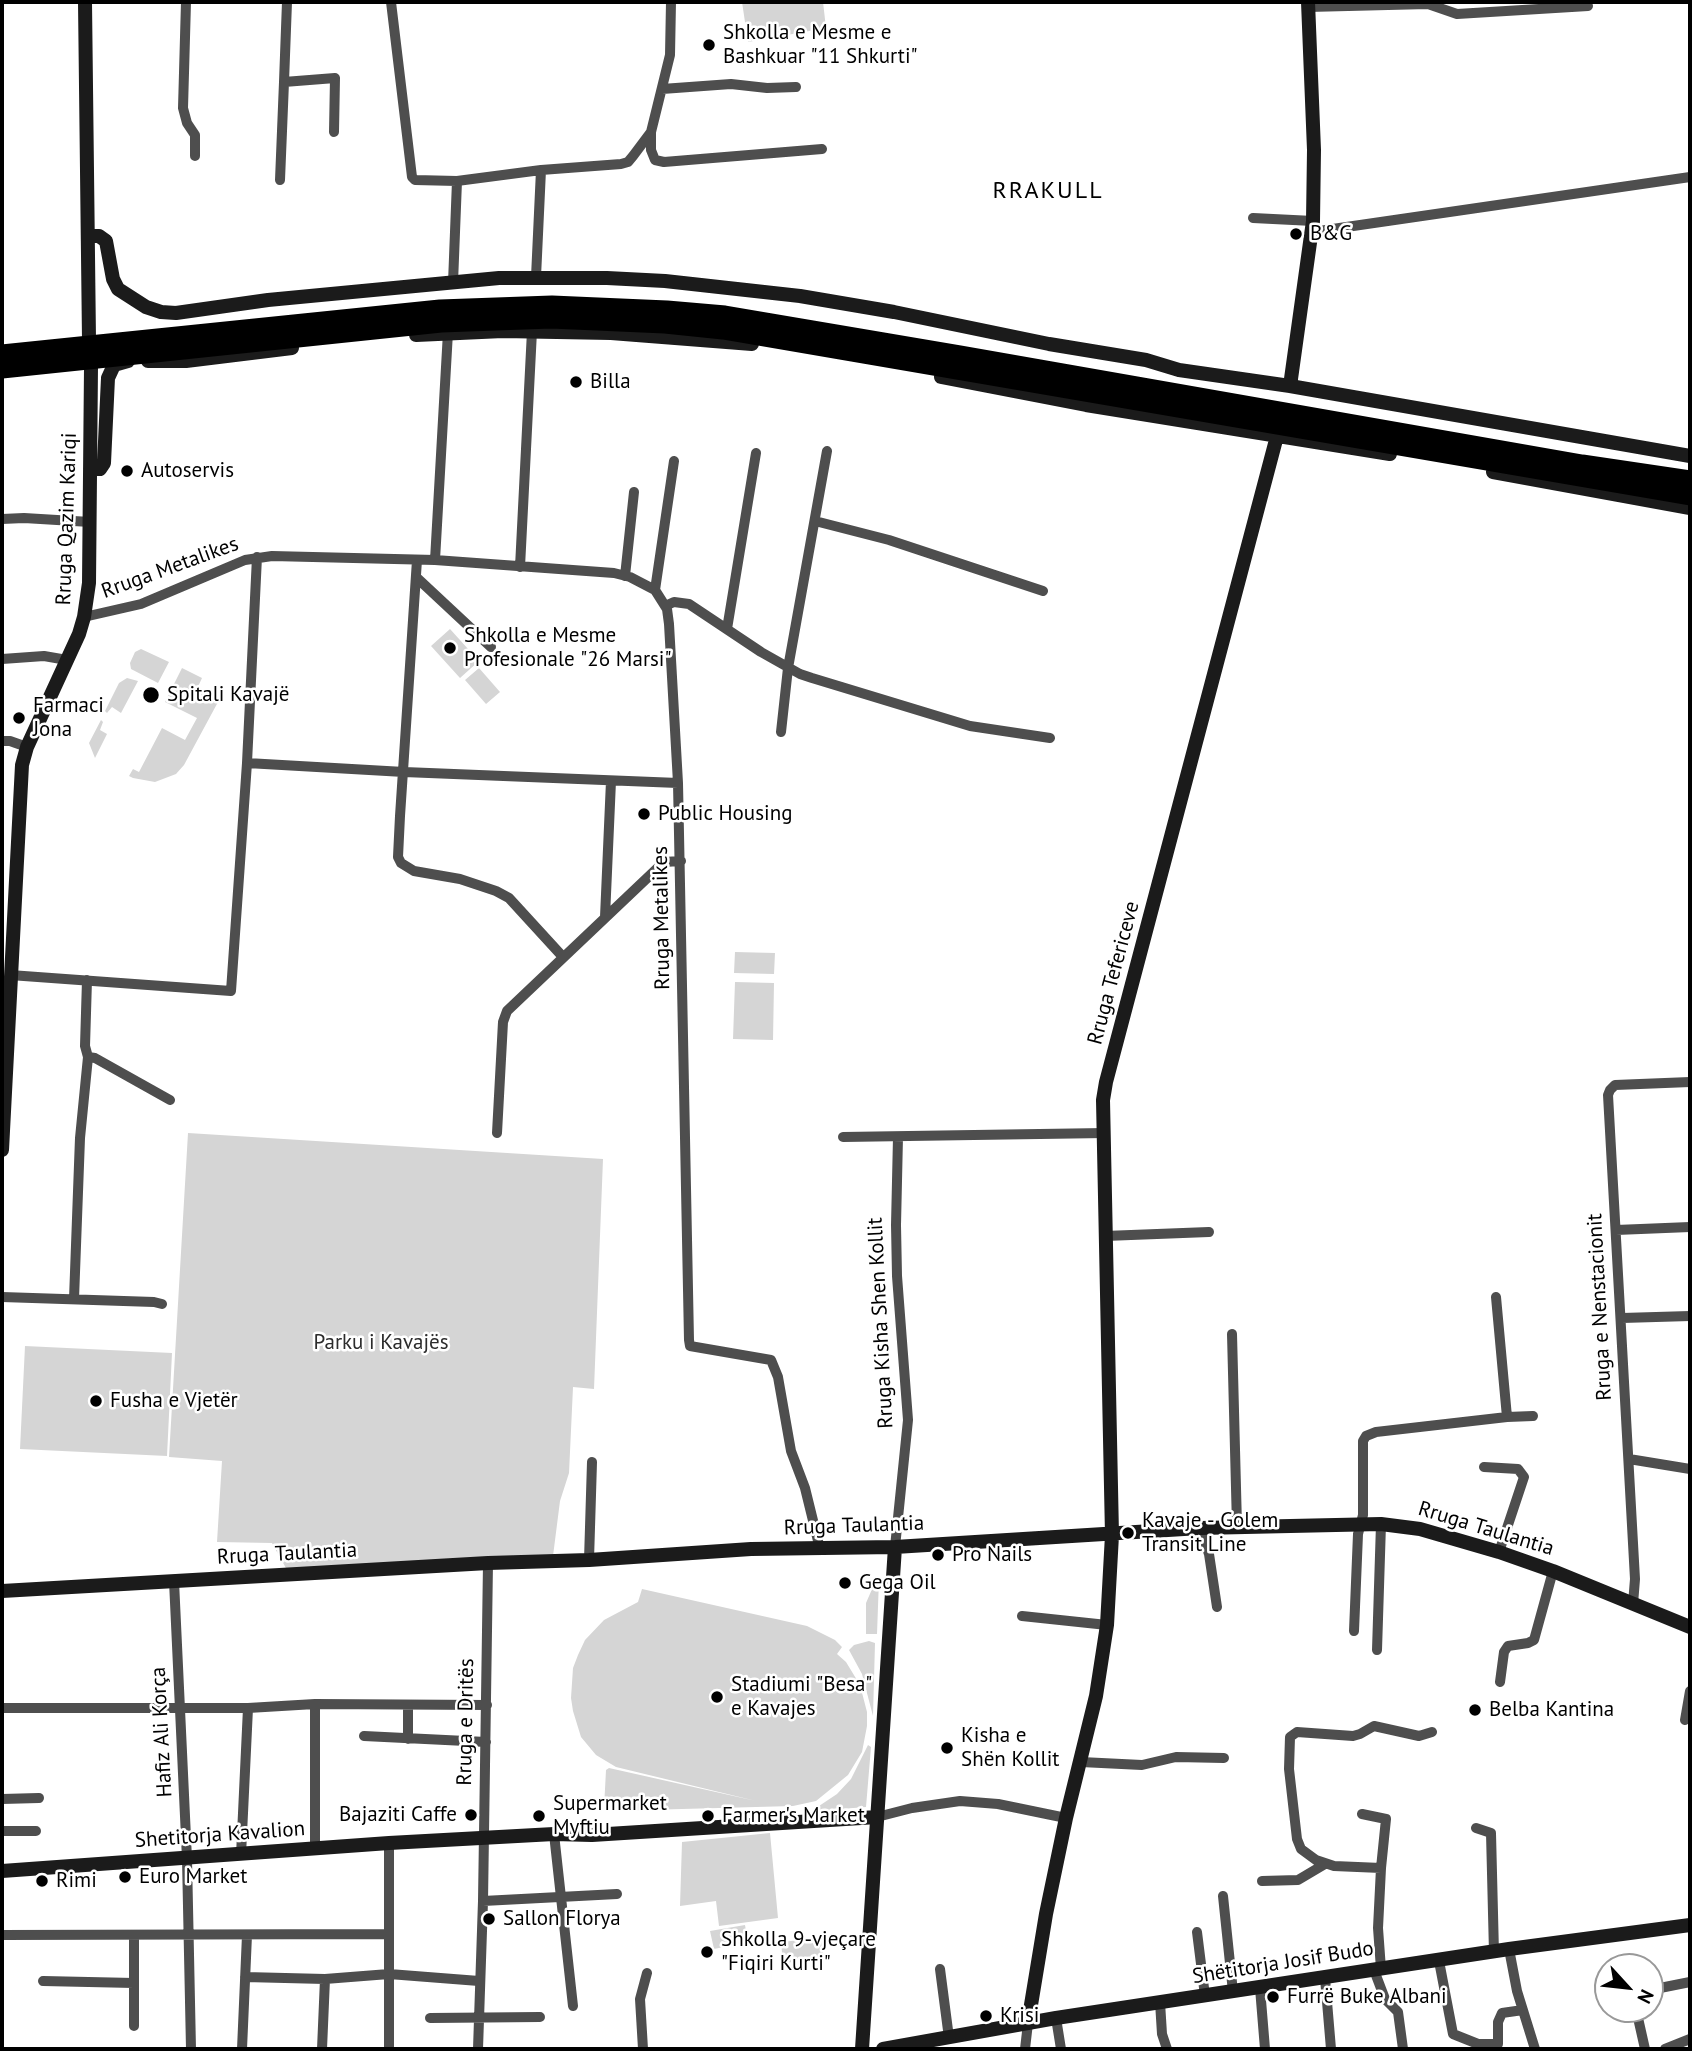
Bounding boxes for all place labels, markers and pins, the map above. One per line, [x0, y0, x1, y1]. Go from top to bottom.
place label: Shkolla e Mesme e Bashkuar "11 Shkurti" [723, 20, 918, 70]
marker: Shkolla e Mesme e Bashkuar "11 Shkurti" [701, 37, 717, 53]
place label: B&G [1310, 221, 1352, 247]
marker: B&G [1288, 226, 1304, 242]
place label: Billa [590, 369, 631, 395]
marker: Billa [568, 374, 584, 390]
place label: Autoservis [141, 458, 234, 484]
marker: Autoservis [119, 463, 135, 479]
place label: Shkolla e Mesme Profesionale "26 Marsi" [464, 623, 672, 673]
marker: Shkolla e Mesme Profesionale "26 Marsi" [442, 640, 458, 656]
place label: Spitali Kavajë [167, 682, 289, 708]
marker: Spitali Kavajë [141, 685, 161, 705]
place label: Farmaci Jona [33, 693, 104, 743]
marker: Farmaci Jona [11, 710, 27, 726]
place label: Public Housing [658, 801, 792, 827]
marker: Public Housing [636, 806, 652, 822]
place label: Fusha e Vjetër [110, 1388, 238, 1414]
marker: Fusha e Vjetër [88, 1393, 104, 1409]
place label: Kavaje - Golem Transit Line [1142, 1508, 1278, 1558]
marker: Kavaje - Golem Transit Line [1120, 1525, 1136, 1541]
place label: Pro Nails [952, 1542, 1032, 1568]
marker: Pro Nails [930, 1547, 946, 1563]
place label: Gega Oil [859, 1570, 936, 1596]
marker: Gega Oil [837, 1575, 853, 1591]
place label: Stadiumi "Besa" e Kavajes [731, 1672, 872, 1722]
marker: Stadiumi "Besa" e Kavajes [709, 1689, 725, 1705]
place label: Belba Kantina [1489, 1697, 1614, 1723]
marker: Belba Kantina [1467, 1702, 1483, 1718]
place label: Kisha e Shën Kollit [961, 1723, 1059, 1773]
marker: Kisha e Shën Kollit [939, 1740, 955, 1756]
place label: Supermarket Myftiu [553, 1791, 667, 1841]
place label: Bajaziti Caffe [339, 1802, 457, 1828]
place label: Farmer's Market [722, 1803, 865, 1829]
marker: Bajaziti Caffe [463, 1807, 479, 1823]
marker: Supermarket Myftiu [531, 1808, 547, 1824]
marker: Farmer's Market [700, 1808, 716, 1824]
place label: Euro Market [139, 1864, 247, 1890]
place label: Rimi [56, 1868, 97, 1894]
marker: Euro Market [117, 1869, 133, 1885]
marker: Rimi [34, 1873, 50, 1889]
place label: Sallon Florya [503, 1906, 621, 1932]
marker: Sallon Florya [481, 1911, 497, 1927]
place label: Shkolla 9-vjeçare "Fiqiri Kurti" [721, 1927, 876, 1977]
marker: Shkolla 9-vjeçare "Fiqiri Kurti" [699, 1944, 715, 1960]
place label: Furrë Buke Albani [1287, 1984, 1447, 2010]
marker: Furrë Buke Albani [1265, 1989, 1281, 2005]
place label: Krisi [1000, 2003, 1039, 2029]
marker: Krisi [978, 2008, 994, 2024]

